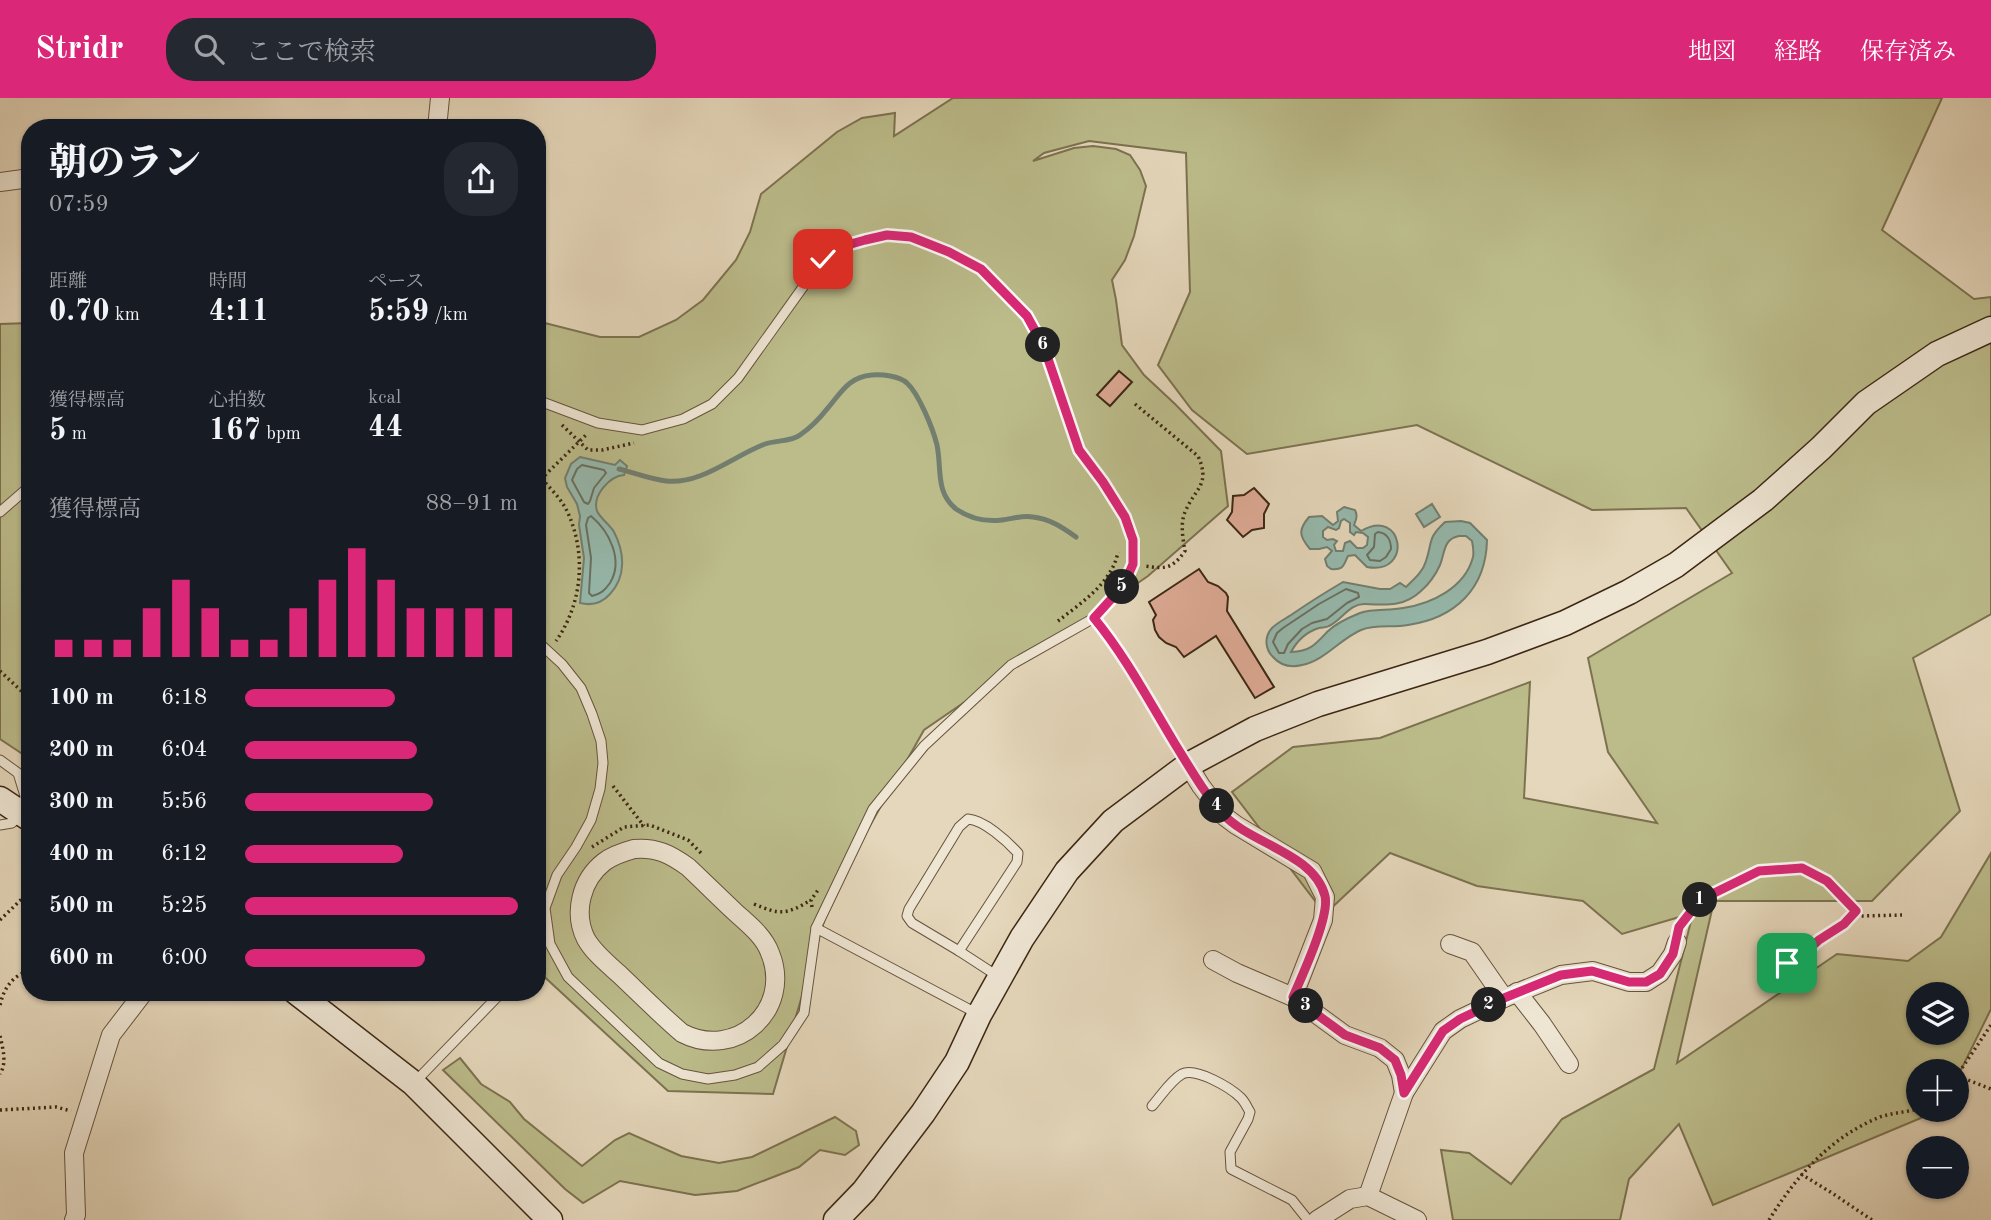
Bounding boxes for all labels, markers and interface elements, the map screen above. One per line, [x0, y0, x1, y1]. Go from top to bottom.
search box [166, 18, 656, 81]
icon: search [190, 30, 228, 68]
text: Stridr [35, 33, 124, 66]
text: ここで検索 [246, 40, 376, 66]
text: 地図 [1688, 41, 1736, 65]
text: 経路 [1774, 41, 1822, 65]
text: 保存済み [1860, 41, 1956, 65]
button: share [444, 142, 518, 216]
text: 朝のラン [49, 146, 201, 184]
text: 07:59 [49, 193, 109, 216]
pin [793, 229, 853, 289]
icon: check [804, 240, 842, 278]
text: 距離 [49, 273, 87, 292]
text: 時間 [209, 273, 247, 292]
text: ペース [368, 273, 424, 292]
text: 0.70 [49, 297, 110, 327]
text: 4:11 [209, 297, 269, 327]
text: 5:59 [368, 297, 429, 327]
text: km [110, 306, 140, 325]
text: /km [429, 306, 468, 325]
pin: 6 [1026, 328, 1060, 362]
text: 6 [1037, 335, 1048, 354]
text: kcal [368, 389, 401, 408]
text: 獲得標高 [49, 392, 125, 411]
text: 心拍数 [209, 392, 266, 411]
text: 44 [368, 413, 403, 443]
text: 5 [49, 416, 66, 446]
text: 167 [209, 416, 261, 446]
text: m [66, 425, 87, 444]
text: bpm [261, 425, 301, 444]
text: 88–91 m [426, 492, 518, 515]
text: 獲得標高 [49, 498, 141, 521]
pin: 5 [1104, 570, 1140, 604]
text: 5 [1116, 577, 1127, 596]
text: 100 m [49, 686, 114, 709]
text: 6:18 [161, 686, 207, 709]
text: 200 m [49, 738, 114, 761]
text: 6:04 [161, 738, 207, 761]
pin: 4 [1200, 788, 1234, 824]
text: 300 m [49, 790, 114, 813]
text: 5:56 [161, 790, 207, 813]
text: 4 [1211, 796, 1222, 815]
text: 400 m [49, 842, 114, 865]
text: 6:12 [161, 842, 207, 865]
pin: 1 [1682, 882, 1718, 918]
text: 1 [1694, 890, 1705, 909]
text: 500 m [49, 894, 114, 917]
text: 5:25 [161, 894, 207, 917]
pin [1757, 933, 1817, 993]
icon: arrive [1768, 944, 1806, 982]
text: 600 m [49, 946, 114, 969]
text: 6:00 [161, 946, 207, 969]
map controls [1906, 982, 1969, 1199]
button: layers [1906, 982, 1969, 1045]
pin: 3 [1288, 988, 1324, 1024]
pin: 2 [1472, 988, 1506, 1023]
text: 2 [1483, 995, 1494, 1014]
text: 3 [1300, 996, 1311, 1015]
button: + [1906, 1059, 1969, 1122]
button: − [1906, 1136, 1969, 1199]

